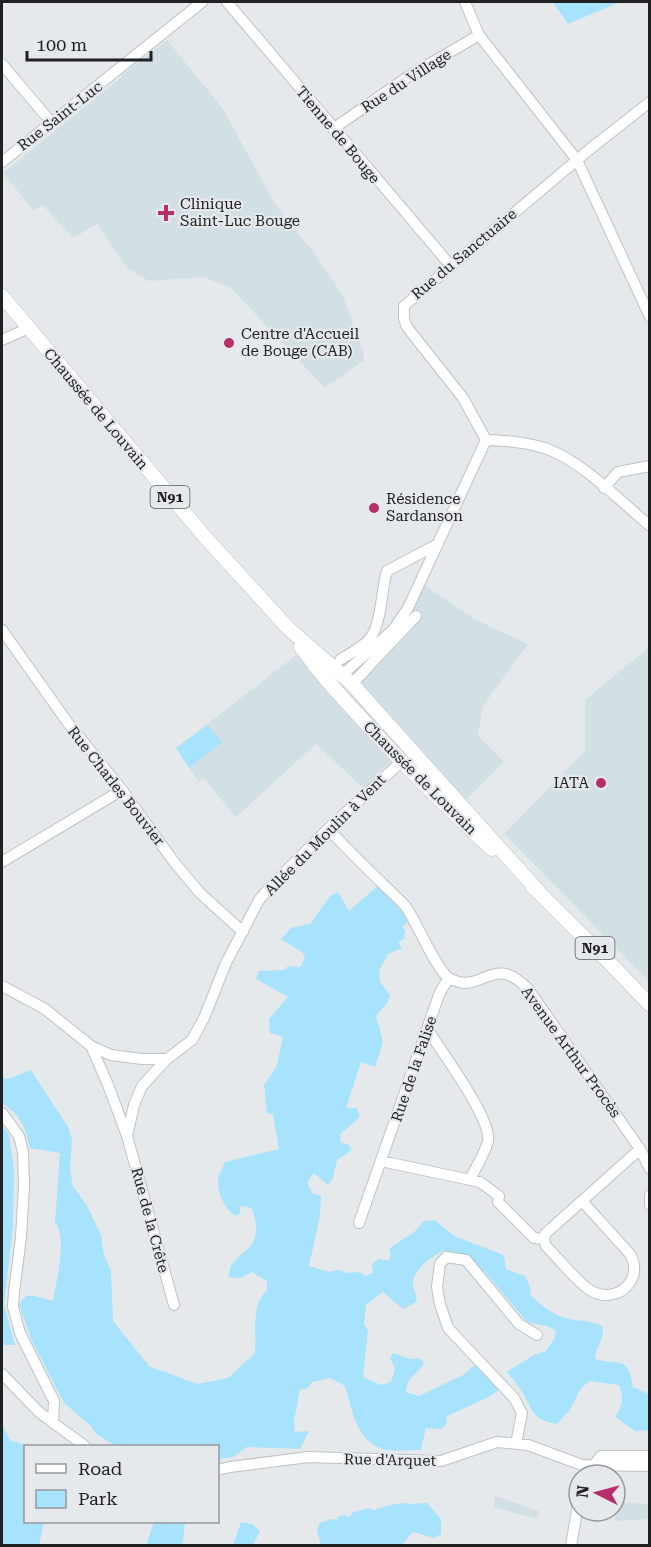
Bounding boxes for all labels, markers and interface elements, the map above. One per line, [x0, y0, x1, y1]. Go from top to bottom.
scale bar [27, 24, 152, 62]
text: 100 m [36, 34, 87, 55]
street label: Rue du Village [358, 45, 454, 117]
street label: Rue Saint-Luc [14, 77, 106, 155]
street label: Tienne de Bouge [292, 83, 384, 187]
place label: Clinique Saint-Luc Bouge [180, 195, 300, 230]
marker: Clinique Saint-Luc Bouge [157, 204, 175, 222]
street label: Rue du Sanctuaire [408, 205, 520, 303]
place label: Centre d'Accueil de Bouge (CAB) [241, 325, 359, 360]
marker: Centre d'Accueil de Bouge (CAB) [222, 336, 236, 350]
street label: Chaussée de Louvain [40, 345, 152, 474]
road number: N91 [150, 486, 190, 508]
place label: Résidence Sardanson [386, 490, 463, 525]
marker: Résidence Sardanson [367, 501, 381, 515]
street label: Chaussée de Louvain [360, 718, 481, 839]
street label: Rue Charles Bouvier [64, 723, 168, 849]
street label: Allée du Moulin à Vent [261, 770, 390, 899]
place label: IATA [553, 774, 590, 792]
marker: IATA [594, 776, 608, 790]
road number: N91 [576, 937, 614, 959]
street label: Avenue Arthur Procès [517, 983, 625, 1121]
street label: Rue de la Falise [387, 1014, 441, 1124]
street label: Rue de la Crête [127, 1165, 173, 1275]
legend [24, 1445, 219, 1523]
street label: Rue d'Arquet [344, 1450, 437, 1470]
text: Road [78, 1458, 123, 1479]
north arrow [567, 1463, 627, 1523]
text: N [572, 1484, 593, 1499]
text: Park [78, 1488, 118, 1509]

